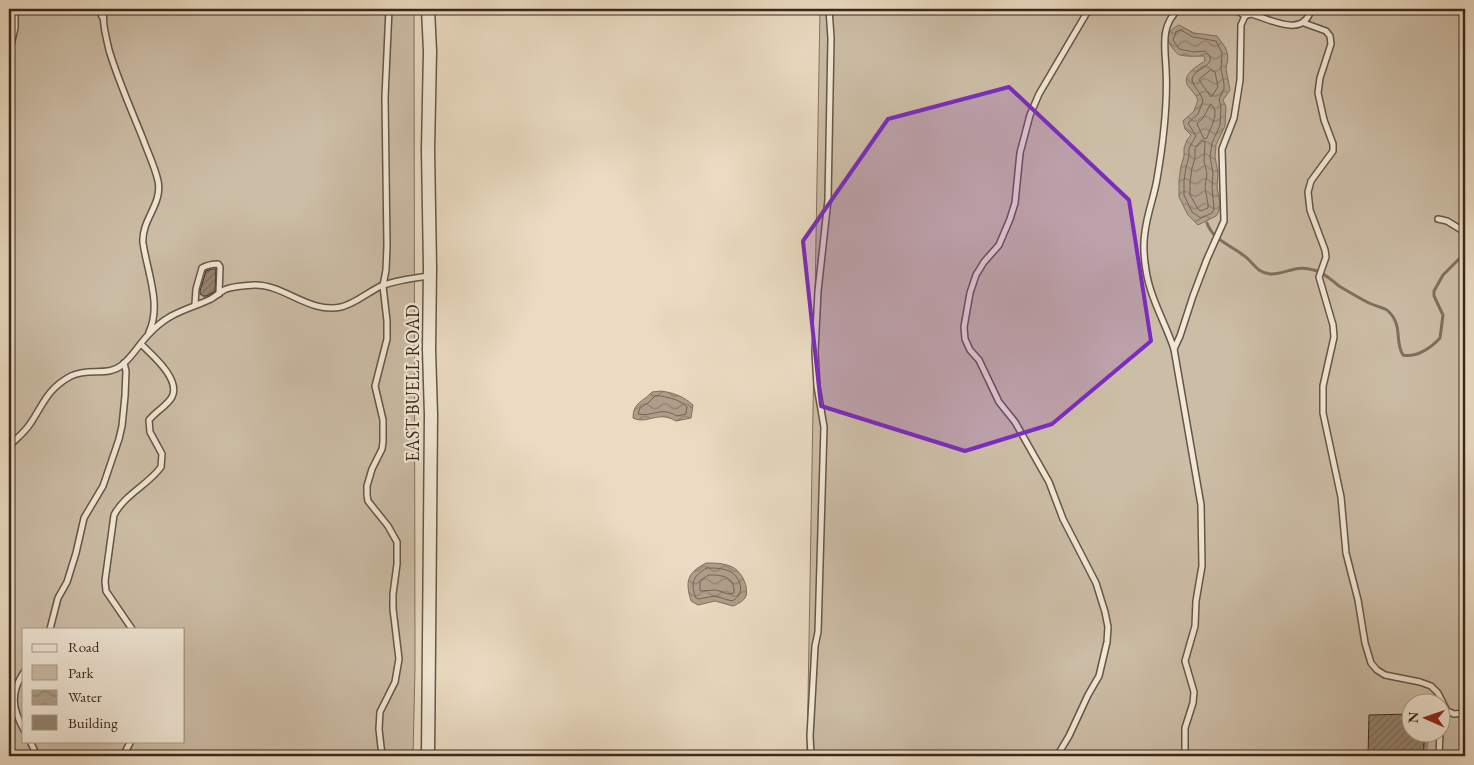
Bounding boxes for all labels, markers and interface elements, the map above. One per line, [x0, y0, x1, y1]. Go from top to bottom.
street label: EAST BUELL ROAD [401, 304, 424, 462]
legend [22, 628, 185, 742]
text: Road [68, 637, 100, 656]
text: Park [68, 663, 95, 682]
text: Water [68, 687, 102, 706]
north arrow [1402, 692, 1452, 742]
text: N [1404, 711, 1422, 724]
text: Building [68, 713, 118, 732]

